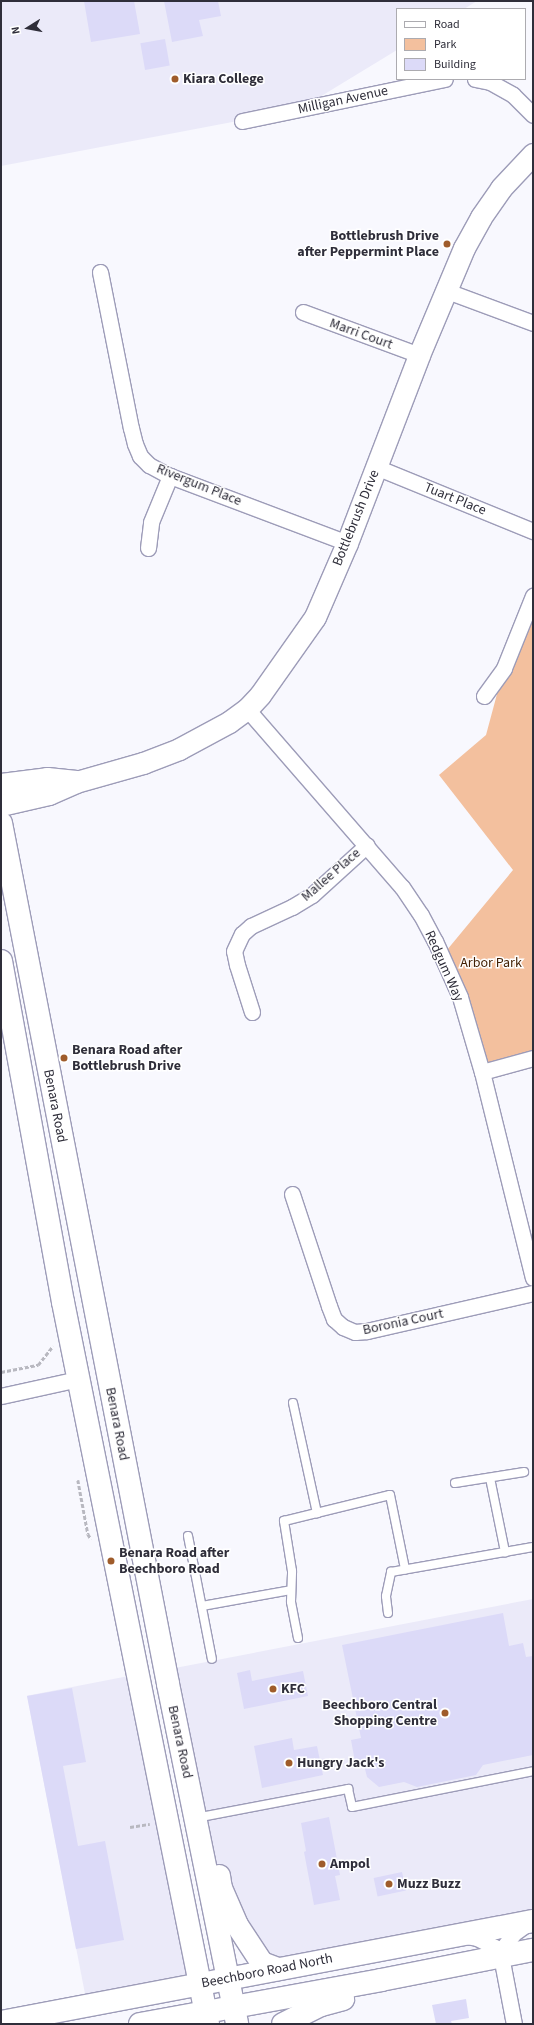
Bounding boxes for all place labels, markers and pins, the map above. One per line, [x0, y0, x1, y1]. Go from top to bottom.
place label: Kiara College [183, 71, 264, 87]
marker: Kiara College [170, 74, 180, 84]
place label: Bottlebrush Drive after Peppermint Place [297, 228, 439, 260]
marker: Bottlebrush Drive after Peppermint Place [442, 239, 452, 249]
place label: Benara Road after Bottlebrush Drive [72, 1042, 182, 1074]
marker: Benara Road after Bottlebrush Drive [59, 1053, 69, 1063]
place label: Benara Road after Beechboro Road [119, 1545, 229, 1578]
marker: Benara Road after Beechboro Road [106, 1556, 116, 1566]
place label: KFC [281, 1681, 305, 1697]
marker: KFC [268, 1684, 278, 1694]
place label: Beechboro Central Shopping Centre [322, 1697, 437, 1730]
marker: Beechboro Central Shopping Centre [440, 1708, 450, 1718]
place label: Hungry Jack's [297, 1755, 384, 1771]
marker: Hungry Jack's [284, 1758, 294, 1768]
place label: Ampol [330, 1856, 370, 1872]
marker: Ampol [317, 1859, 327, 1869]
place label: Muzz Buzz [397, 1876, 461, 1892]
marker: Muzz Buzz [384, 1879, 394, 1889]

